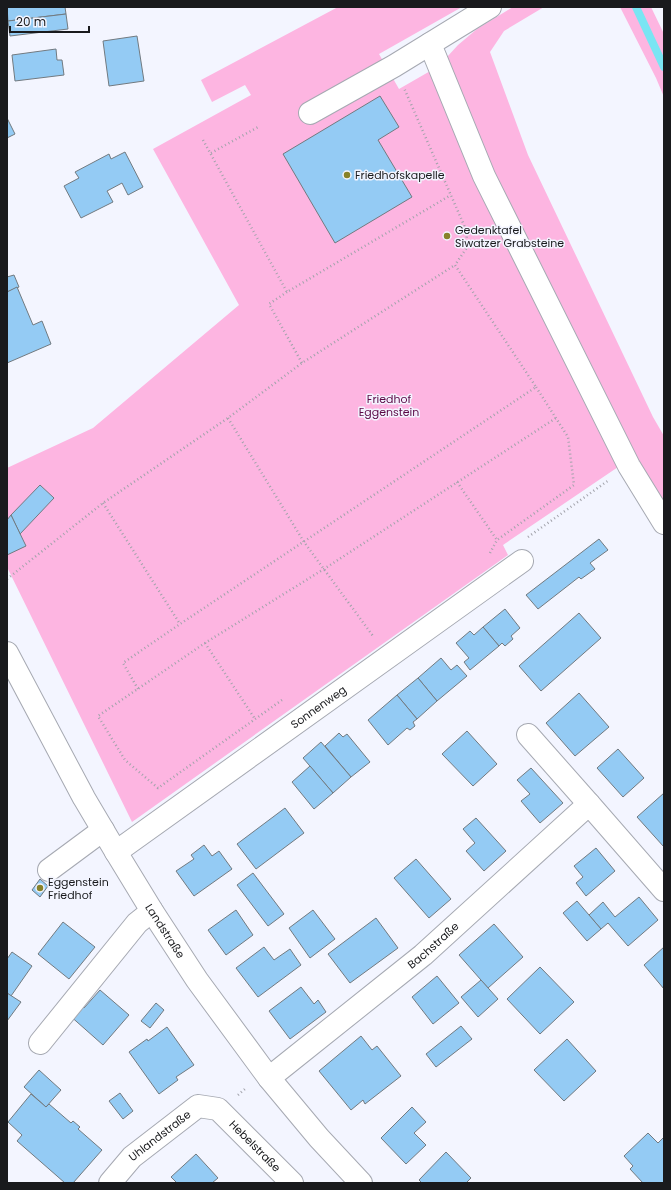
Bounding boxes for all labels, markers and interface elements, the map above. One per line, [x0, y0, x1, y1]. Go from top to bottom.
scale bar [10, 8, 89, 34]
text: 20 m [16, 13, 46, 30]
place label: Friedhofskapelle [355, 167, 445, 183]
marker: Friedhofskapelle [342, 170, 352, 180]
place label: Gedenktafel Siwatzer Grabsteine [455, 222, 564, 251]
marker: Gedenktafel Siwatzer Grabsteine [442, 231, 452, 241]
park label: Friedhof Eggenstein [359, 391, 419, 420]
street label: Sonnenweg [287, 682, 349, 732]
place label: Eggenstein Friedhof [48, 874, 109, 903]
marker: Eggenstein Friedhof [35, 883, 45, 893]
street label: Landstraße [141, 901, 189, 962]
street label: Bachstraße [404, 918, 462, 972]
street label: Uhlandstraße [125, 1106, 194, 1165]
street label: Hebelstraße [226, 1117, 284, 1175]

